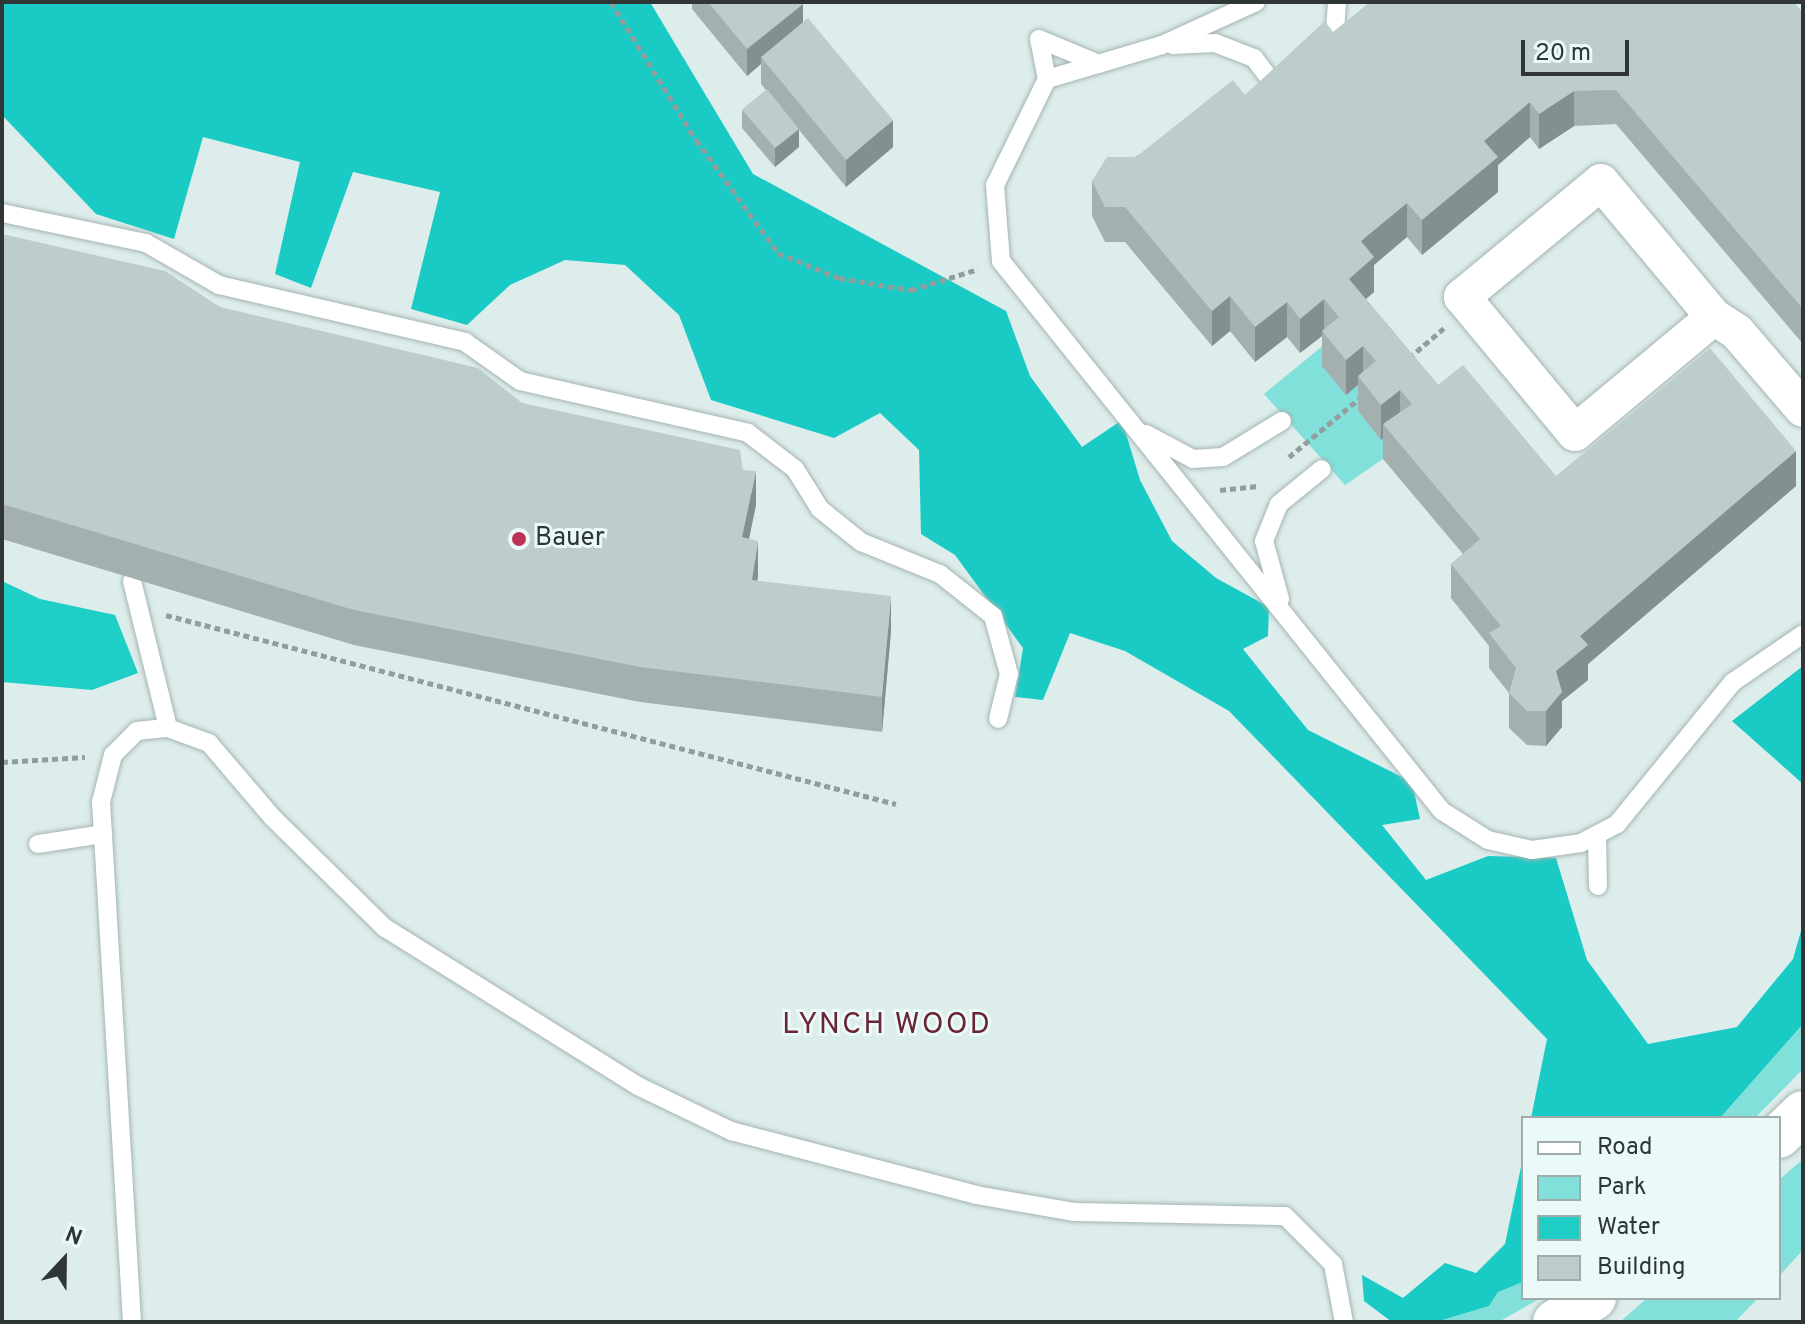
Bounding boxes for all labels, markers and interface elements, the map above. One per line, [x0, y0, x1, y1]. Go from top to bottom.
scale bar [1525, 24, 1633, 74]
text: 20 m [1535, 39, 1591, 69]
place label: Bauer [535, 523, 605, 555]
marker: Bauer [510, 530, 528, 548]
district label: LYNCH WOOD [782, 1008, 992, 1044]
legend [1521, 1116, 1781, 1300]
text: Road [1597, 1133, 1653, 1163]
text: Park [1597, 1173, 1647, 1203]
text: Water [1597, 1213, 1660, 1243]
north arrow [24, 1220, 104, 1300]
text: N [61, 1222, 86, 1253]
text: Building [1597, 1253, 1686, 1283]

